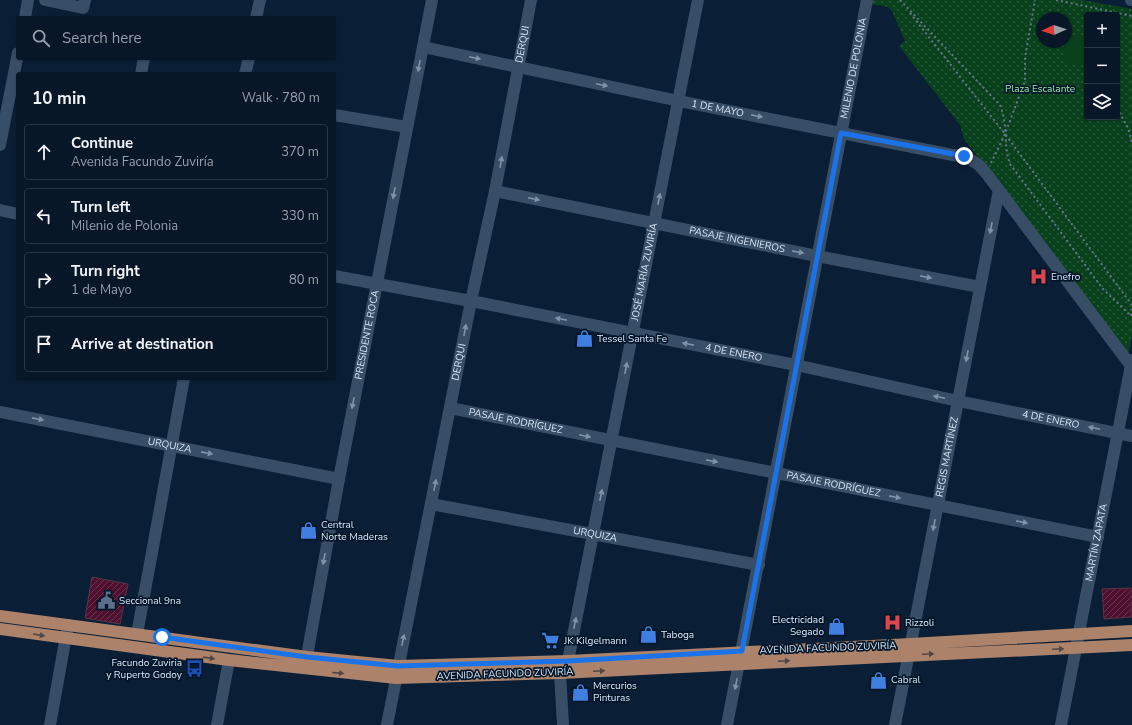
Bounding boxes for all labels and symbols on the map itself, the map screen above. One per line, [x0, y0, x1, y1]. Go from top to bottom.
north arrow [1036, 12, 1072, 48]
street label: MILENIO DE POLONIA [837, 16, 871, 120]
street label: DERQUI [512, 25, 533, 64]
one-way arrow [469, 55, 481, 61]
one-way arrow [416, 60, 422, 72]
one-way arrow [596, 82, 608, 88]
park label: Plaza Escalante [1005, 82, 1075, 96]
street label: 1 DE MAYO [690, 97, 745, 121]
one-way arrow [751, 114, 763, 120]
route end [955, 147, 973, 165]
one-way arrow [498, 156, 504, 168]
one-way arrow [391, 187, 397, 199]
one-way arrow [657, 193, 663, 205]
one-way arrow [527, 196, 540, 202]
street label: JOSÉ MARÍA ZUVIRÍA [628, 221, 661, 323]
one-way arrow [988, 222, 994, 234]
street label: PASAJE INGENIEROS [688, 223, 786, 256]
one-way arrow [792, 250, 804, 256]
hospital icon: Enefro [1028, 267, 1048, 287]
place label: Enefro [1051, 270, 1081, 284]
one-way arrow [920, 274, 932, 280]
street label: PRESIDENTE ROCA [351, 288, 383, 381]
one-way arrow [555, 315, 567, 321]
one-way arrow [462, 324, 468, 336]
shop icon: Tessel Santa Fe [574, 329, 594, 349]
place label: Tessel Santa Fe [597, 332, 667, 346]
street label: 4 DE ENERO [704, 340, 764, 365]
one-way arrow [682, 341, 694, 347]
street label: DERQUI [448, 342, 469, 382]
one-way arrow [963, 350, 969, 362]
one-way arrow [624, 362, 630, 374]
one-way arrow [933, 393, 945, 399]
one-way arrow [350, 397, 356, 410]
street label: PASAJE RODRÍGUEZ [468, 405, 564, 437]
street label: 4 DE ENERO [1021, 407, 1081, 432]
street label: REGIS MARTÍNEZ [932, 416, 962, 498]
one-way arrow [32, 417, 44, 423]
one-way arrow [1088, 424, 1100, 430]
street label: URQUIZA [147, 434, 194, 457]
one-way arrow [578, 434, 591, 440]
one-way arrow [201, 450, 213, 456]
one-way arrow [706, 458, 718, 464]
street label: PASAJE RODRÍGUEZ [785, 468, 882, 501]
one-way arrow [432, 479, 438, 491]
one-way arrow [598, 489, 604, 501]
one-way arrow [889, 494, 901, 500]
street label: MARTÍN ZAPATA [1082, 502, 1111, 582]
place label: Central Norte Maderas [321, 518, 388, 544]
one-way arrow [931, 519, 937, 531]
one-way arrow [1016, 519, 1028, 525]
shop icon: Central Norte Maderas [298, 521, 318, 541]
street label: URQUIZA [572, 524, 619, 546]
one-way arrow [321, 553, 327, 565]
public building icon: Seccional 9na [96, 591, 116, 611]
place label: Seccional 9na [119, 594, 181, 608]
place label: Electricidad Segado [772, 613, 824, 639]
hospital icon: Rizzoli [882, 613, 902, 633]
shop icon: Electricidad Segado [827, 616, 847, 636]
place label: Rizzoli [905, 616, 934, 630]
one-way arrow [573, 617, 579, 629]
shop icon: Taboga [638, 625, 658, 645]
route start [153, 628, 171, 646]
place label: Taboga [661, 628, 694, 642]
supermarket icon: JK Kilgelmann [541, 631, 561, 651]
one-way arrow [32, 632, 45, 638]
one-way arrow [401, 634, 407, 646]
place label: JK Kilgelmann [563, 634, 627, 648]
street label: AVENIDA FACUNDO ZUVIRÍA [759, 639, 897, 657]
one-way arrow [1052, 645, 1064, 652]
one-way arrow [922, 651, 935, 657]
one-way arrow [203, 655, 215, 661]
place label: Facundo Zuviria y Ruperto Godoy [106, 656, 183, 682]
one-way arrow [778, 658, 791, 664]
bus stop icon: Facundo Zuviria y Ruperto Godoy [185, 659, 205, 679]
street label: AVENIDA FACUNDO ZUVIRÍA [436, 665, 574, 683]
one-way arrow [592, 667, 605, 674]
one-way arrow [332, 670, 344, 676]
shop icon: Cabral [868, 670, 888, 690]
place label: Cabral [891, 673, 921, 687]
one-way arrow [732, 678, 738, 691]
place label: Mercurios Pinturas [593, 679, 637, 705]
shop icon: Mercurios Pinturas [570, 682, 590, 702]

